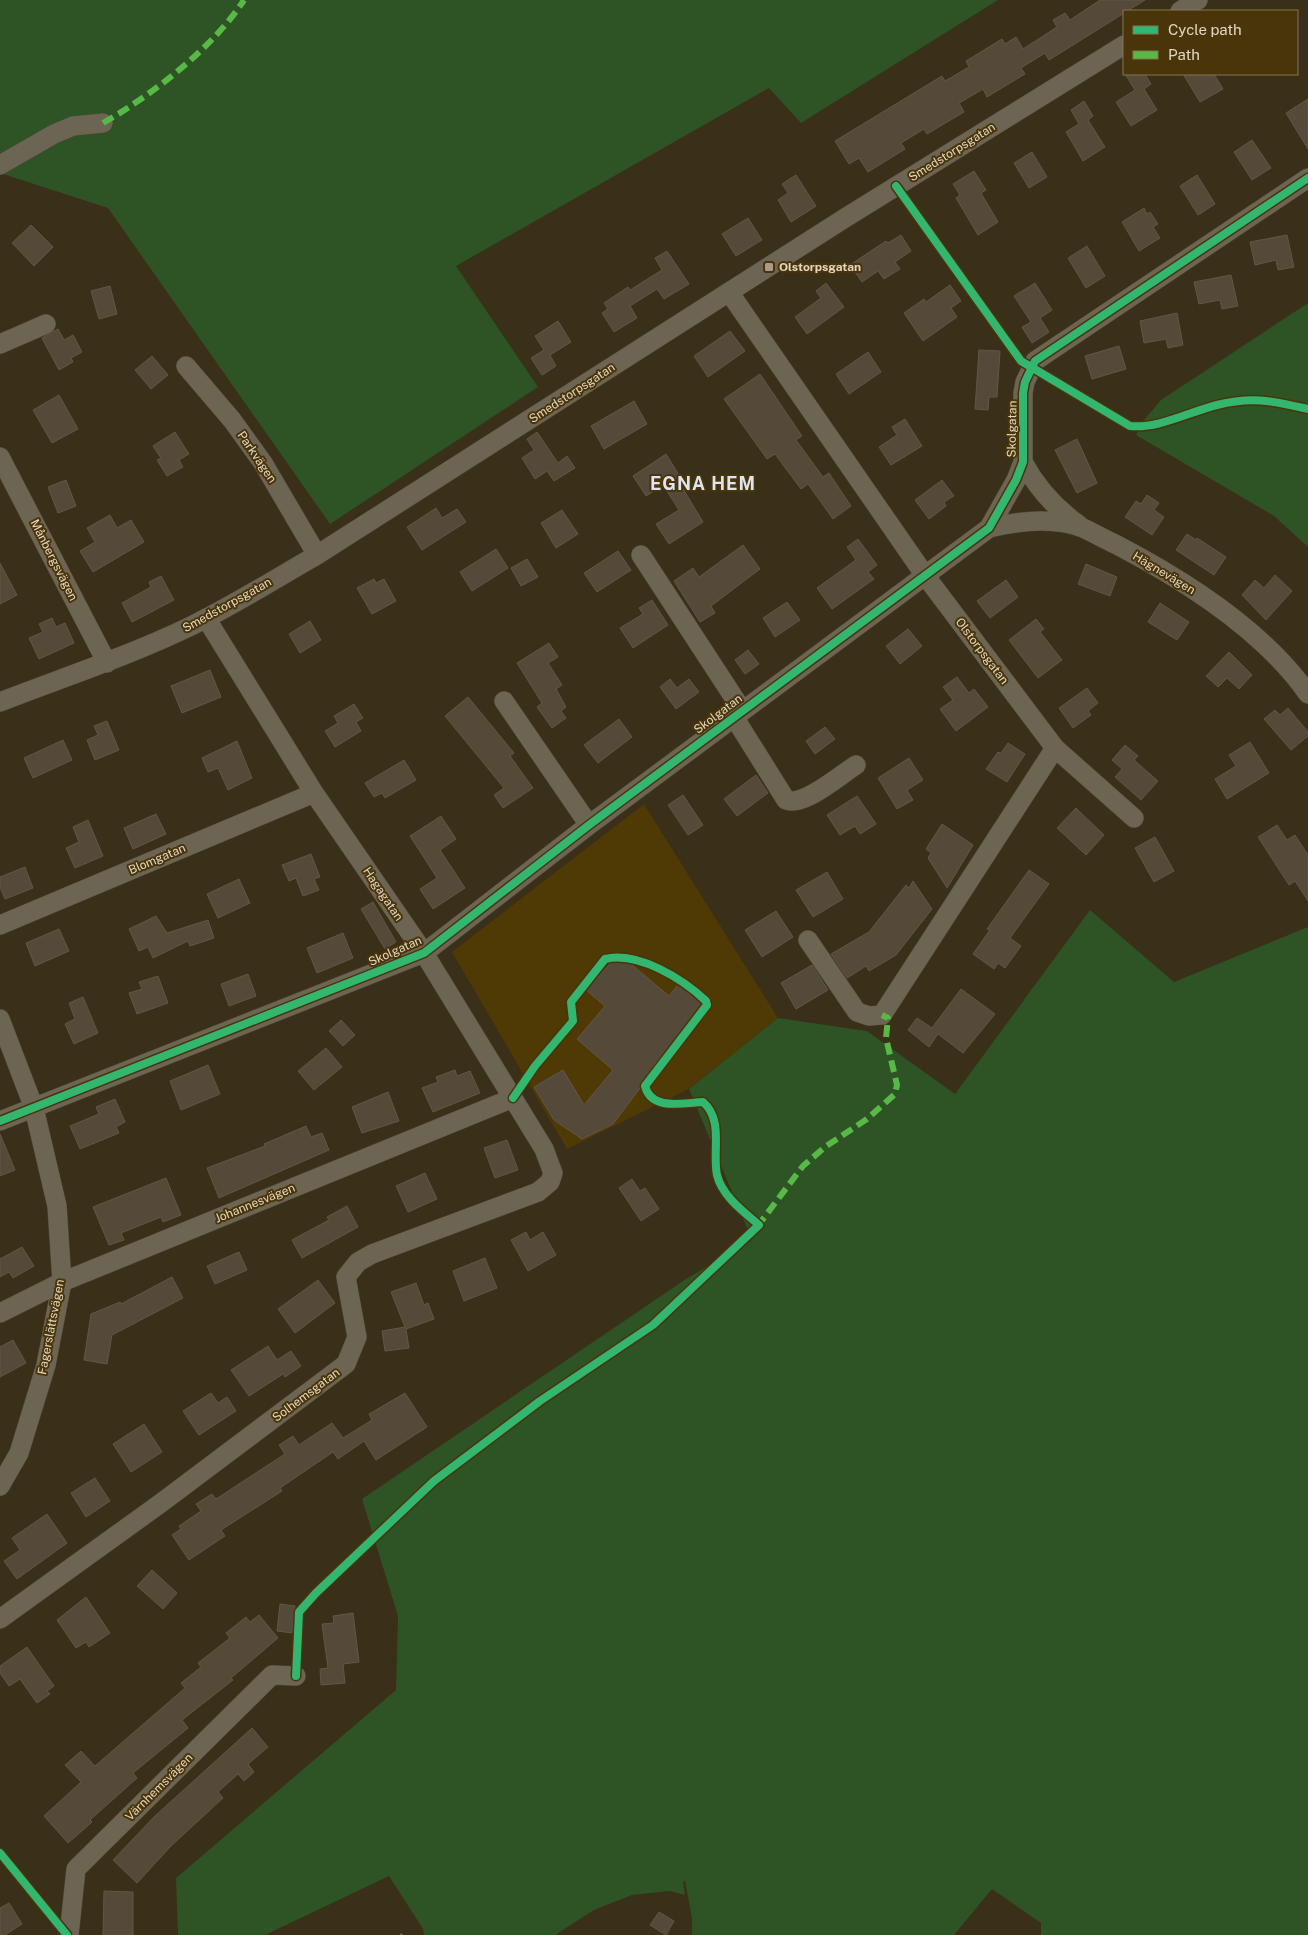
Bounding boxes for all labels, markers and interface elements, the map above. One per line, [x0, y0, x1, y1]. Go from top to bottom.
legend [1123, 10, 1298, 75]
text: Cycle path [1168, 21, 1242, 38]
text: Path [1168, 46, 1200, 63]
street label: Smedstorpsgatan [906, 120, 998, 184]
place label: Olstorpsgatan [779, 260, 861, 274]
marker: Olstorpsgatan [763, 261, 775, 273]
street label: Smedstorpsgatan [527, 360, 618, 426]
street label: Skolgatan [1005, 400, 1019, 458]
street label: Parkvägen [235, 429, 279, 486]
district label: EGNA HEM [650, 473, 756, 494]
street label: Månbergsvägen [27, 517, 81, 603]
street label: Hägnevägen [1130, 549, 1198, 597]
street label: Smedstorpsgatan [180, 575, 274, 635]
street label: Olstorpsgatan [953, 615, 1011, 687]
street label: Skolgatan [691, 691, 745, 737]
street label: Blomgatan [126, 841, 188, 877]
street label: Hagagatan [360, 865, 406, 923]
street label: Skolgatan [366, 933, 424, 969]
street label: Johannesvägen [213, 1181, 297, 1225]
street label: Fagerslättsvägen [35, 1278, 67, 1376]
street label: Solhemsgatan [270, 1365, 342, 1425]
street label: Värnhemsvägen [122, 1750, 196, 1824]

